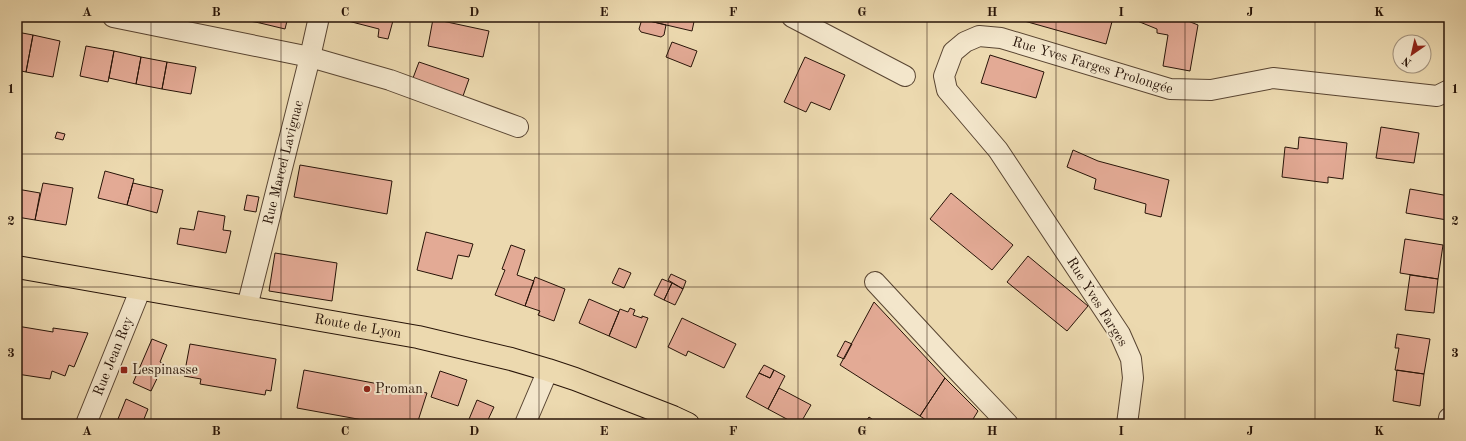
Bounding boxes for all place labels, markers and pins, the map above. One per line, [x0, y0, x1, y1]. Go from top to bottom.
place label: Lespinasse [132, 363, 198, 377]
marker: Lespinasse [119, 365, 129, 375]
place label: Proman [375, 382, 423, 396]
marker: Proman [362, 384, 372, 394]

